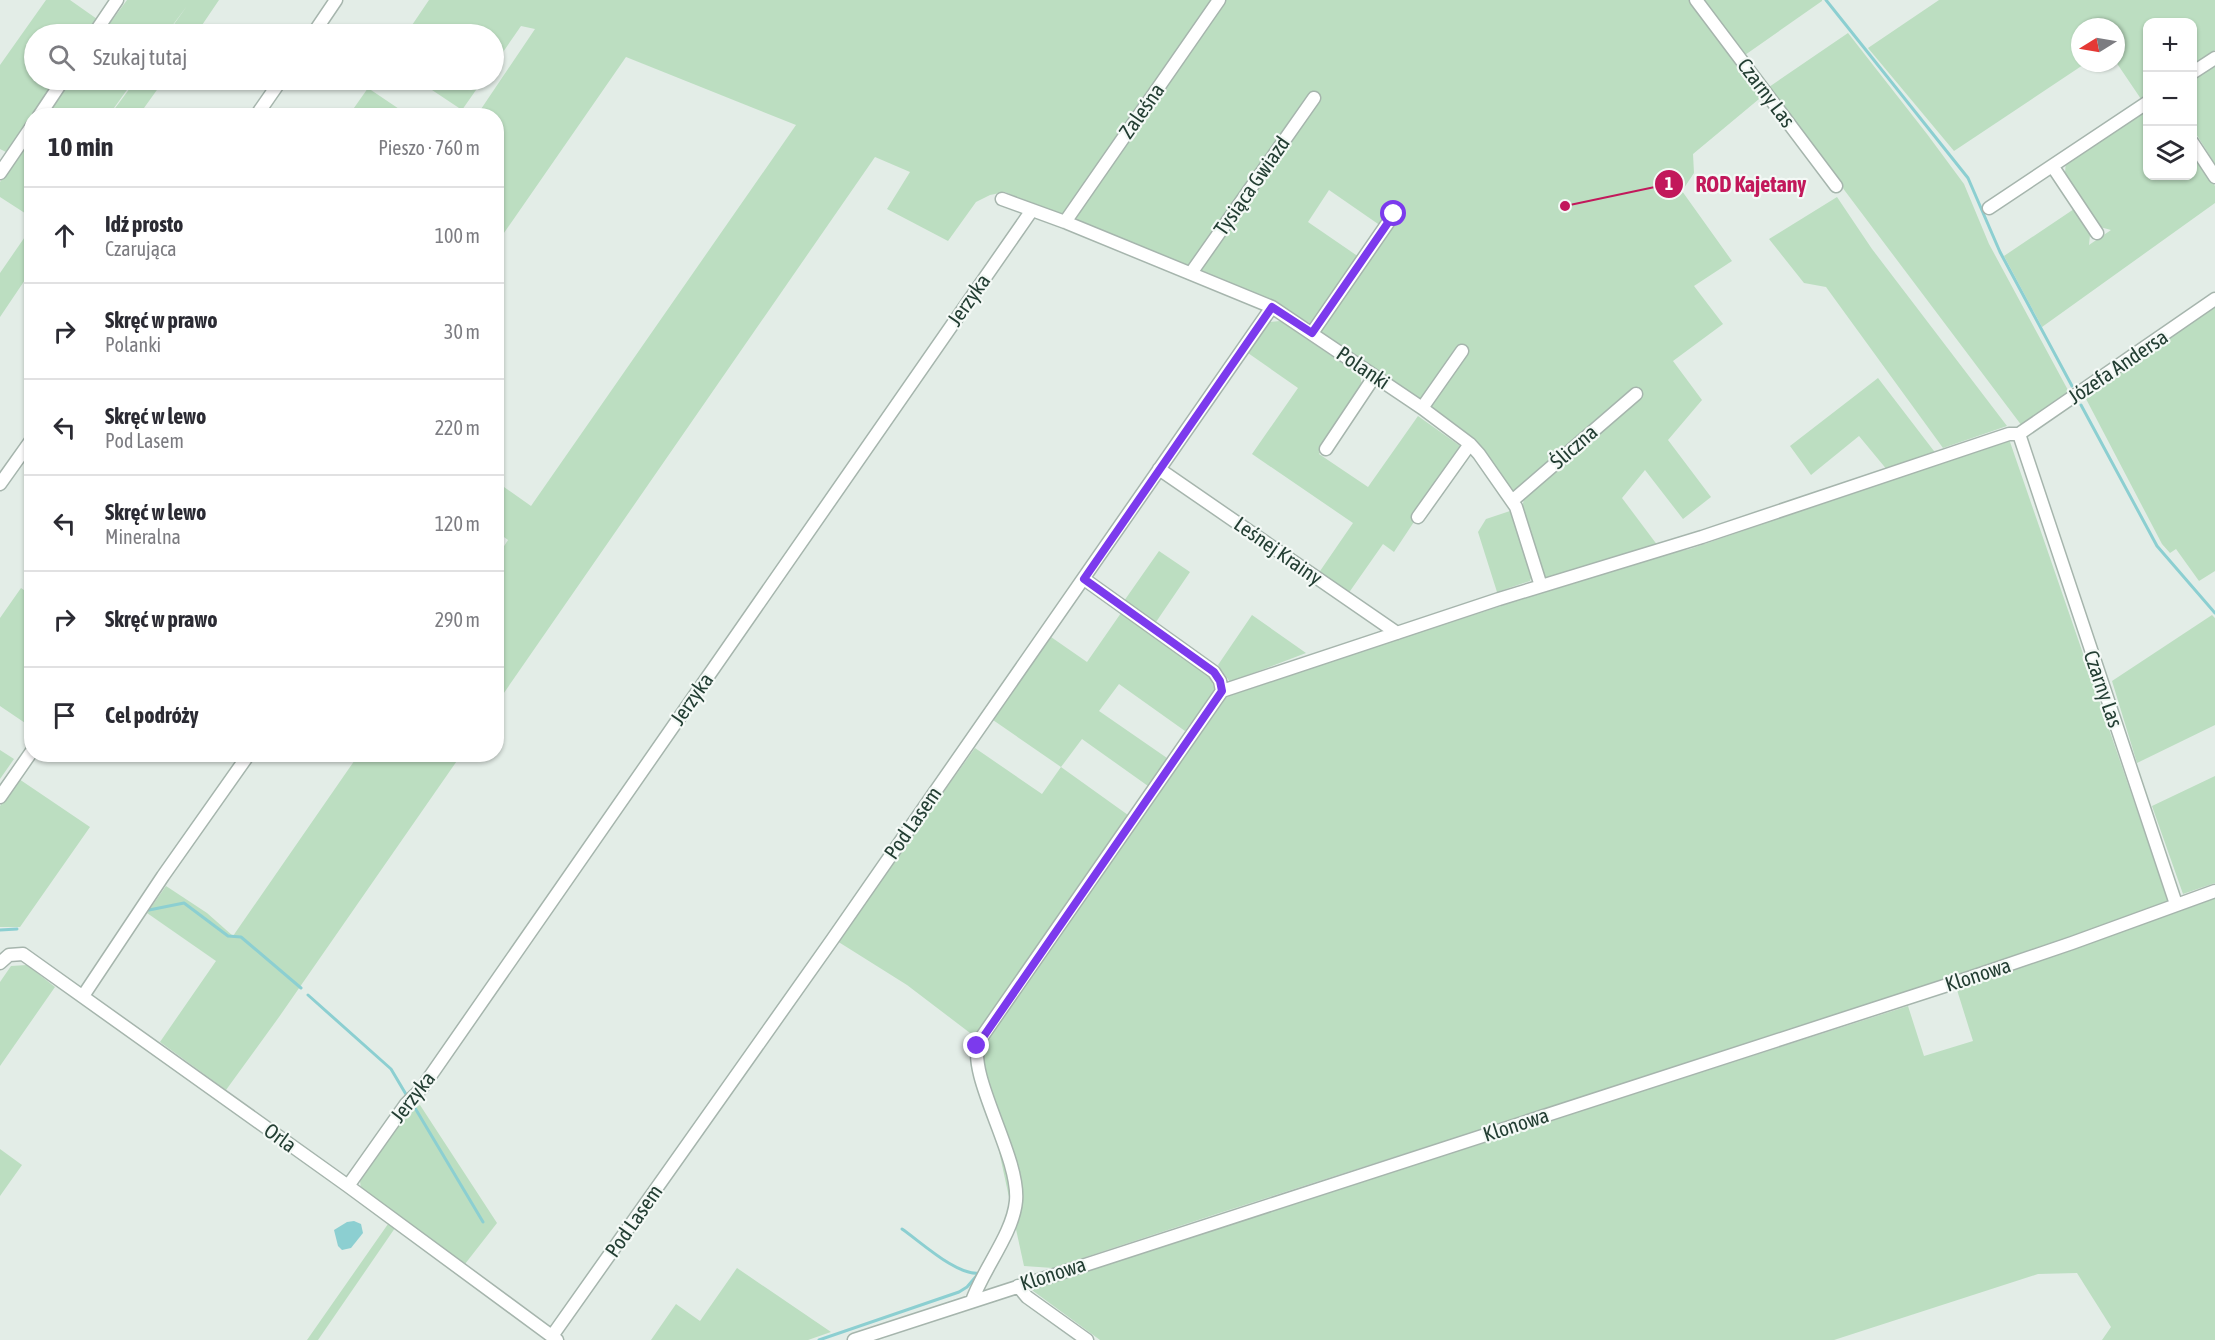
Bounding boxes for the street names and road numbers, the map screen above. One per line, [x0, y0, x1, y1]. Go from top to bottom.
street label: Czarny Las [1733, 53, 1800, 132]
street label: Zaleśna [1114, 78, 1169, 142]
street label: Tysiąca Gwiazd [1208, 131, 1294, 239]
street label: Jerzyka [942, 269, 995, 330]
street label: Józefa Andersa [2063, 324, 2172, 408]
street label: Polanki [1332, 341, 1395, 394]
street label: Śliczna [1545, 419, 1602, 473]
street label: Leśnej Krainy [1230, 511, 1328, 589]
street label: Czarny Las [2080, 647, 2128, 730]
street label: Jerzyka [665, 668, 718, 729]
street label: Pod Lasem [879, 782, 946, 863]
street label: Klonowa [1942, 952, 2013, 996]
street label: Jerzyka [385, 1066, 439, 1126]
street label: Klonowa [1480, 1102, 1551, 1146]
street label: Orla [260, 1118, 301, 1157]
street label: Pod Lasem [600, 1180, 667, 1261]
street label: Klonowa [1017, 1251, 1088, 1295]

